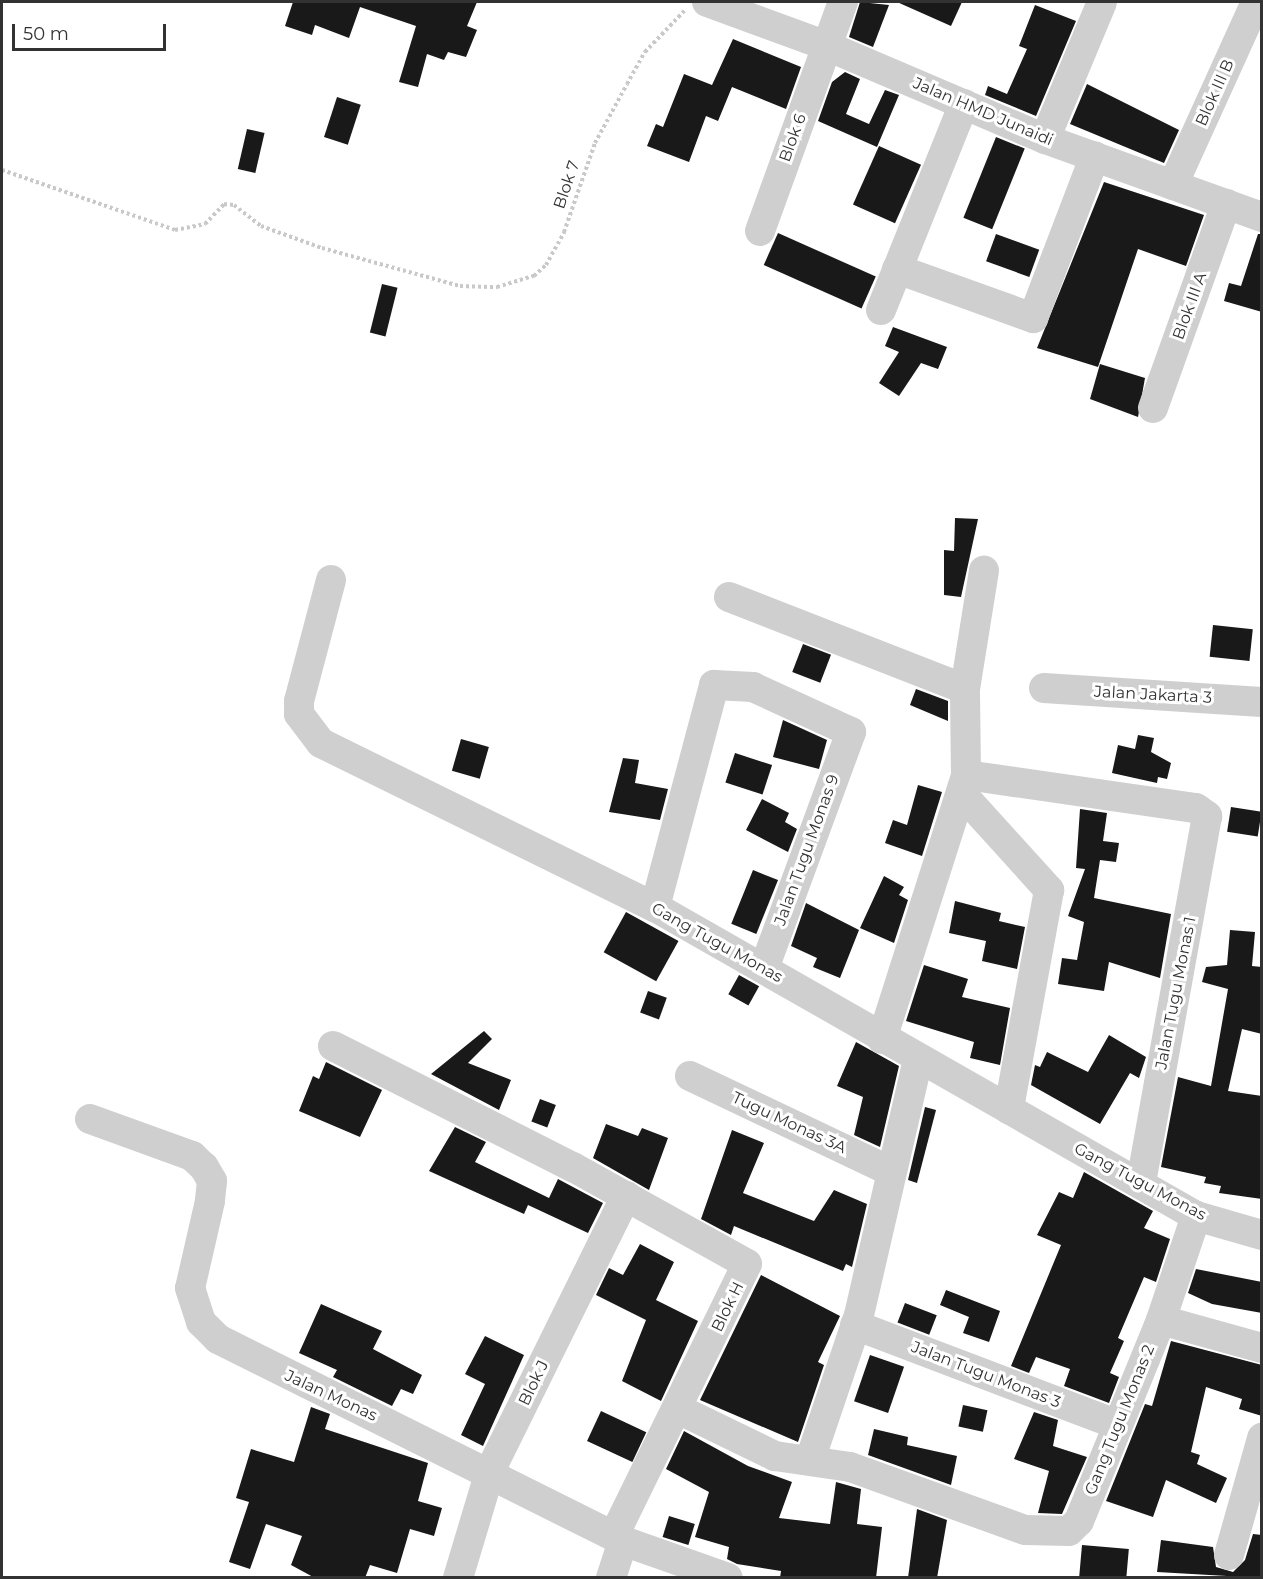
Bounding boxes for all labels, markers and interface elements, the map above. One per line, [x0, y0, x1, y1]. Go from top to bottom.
scale bar [15, 12, 170, 50]
text: 50 m [23, 23, 69, 45]
street label: Blok III B [1192, 57, 1238, 129]
street label: Jalan HMD Junaidi [910, 74, 1056, 150]
street label: Blok 6 [775, 111, 811, 165]
street label: Blok 7 [550, 158, 584, 212]
street label: Blok III A [1169, 270, 1211, 342]
street label: Jalan Jakarta 3 [1094, 682, 1212, 708]
street label: Jalan Tugu Monas 9 [771, 772, 843, 928]
street label: Gang Tugu Monas [648, 899, 786, 987]
street label: Jalan Tugu Monas 1 [1152, 915, 1200, 1071]
street label: Tugu Monas 3A [729, 1088, 849, 1158]
street label: Gang Tugu Monas [1071, 1139, 1209, 1225]
street label: Blok H [708, 1279, 748, 1335]
street label: Jalan Tugu Monas 3 [909, 1338, 1063, 1412]
street label: Gang Tugu Monas 2 [1081, 1342, 1159, 1498]
street label: Blok J [515, 1357, 553, 1409]
street label: Jalan Monas [282, 1366, 380, 1426]

